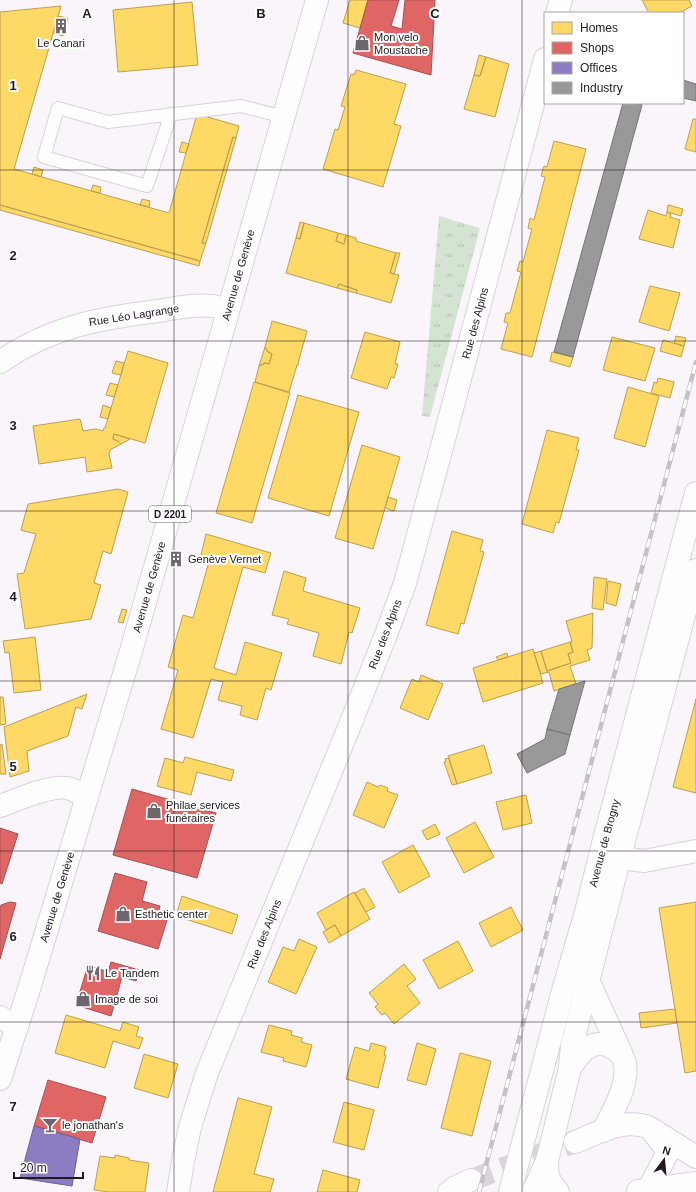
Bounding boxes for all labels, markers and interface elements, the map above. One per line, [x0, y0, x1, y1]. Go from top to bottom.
text: A [82, 6, 92, 21]
text: B [256, 6, 266, 21]
text: C [430, 6, 440, 21]
legend [544, 12, 684, 104]
building icon: Le Canari [52, 17, 70, 35]
text: Homes [580, 21, 618, 35]
place label: Mon velo Moustache [374, 31, 428, 56]
shop icon: Mon velo Moustache [353, 34, 371, 52]
place label: Le Canari [37, 37, 85, 49]
text: Shops [580, 41, 614, 55]
text: Offices [580, 61, 617, 75]
text: 1 [9, 78, 17, 93]
text: Industry [580, 81, 623, 95]
street label: Avenue de Genève [219, 228, 257, 322]
text: 2 [9, 248, 17, 263]
street label: Rue des Alpins [460, 286, 490, 360]
street label: Rue Léo Lagrange [88, 302, 180, 328]
text: 3 [9, 418, 17, 433]
road number: D 2201 [149, 506, 191, 522]
street label: Avenue de Genève [130, 540, 168, 634]
building icon: Genève Vernet [167, 550, 185, 568]
place label: Genève Vernet [188, 553, 261, 565]
text: 4 [9, 589, 17, 604]
street label: Rue des Alpins [366, 597, 404, 670]
text: 5 [9, 759, 17, 774]
street label: Avenue de Brogny [587, 797, 622, 888]
place label: Philae services funéraires [166, 799, 240, 824]
shop icon: Philae services funéraires [145, 802, 163, 820]
street label: Avenue de Genève [38, 850, 76, 944]
street label: Rue des Alpins [245, 897, 283, 970]
shop icon: Esthetic center [114, 905, 132, 923]
place label: Esthetic center [135, 908, 208, 920]
text: 6 [9, 929, 17, 944]
restaurant icon: Le Tandem [84, 964, 102, 982]
place label: Le Tandem [105, 967, 159, 979]
shop icon: Image de soi [74, 990, 92, 1008]
place label: Image de soi [95, 993, 158, 1005]
text: 7 [9, 1099, 17, 1114]
bar icon: le jonathan's [41, 1116, 59, 1134]
place label: le jonathan's [62, 1119, 124, 1131]
north arrow [644, 1140, 684, 1180]
text: N [661, 1144, 672, 1157]
scale bar [14, 1154, 83, 1180]
text: 20 m [20, 1161, 47, 1175]

